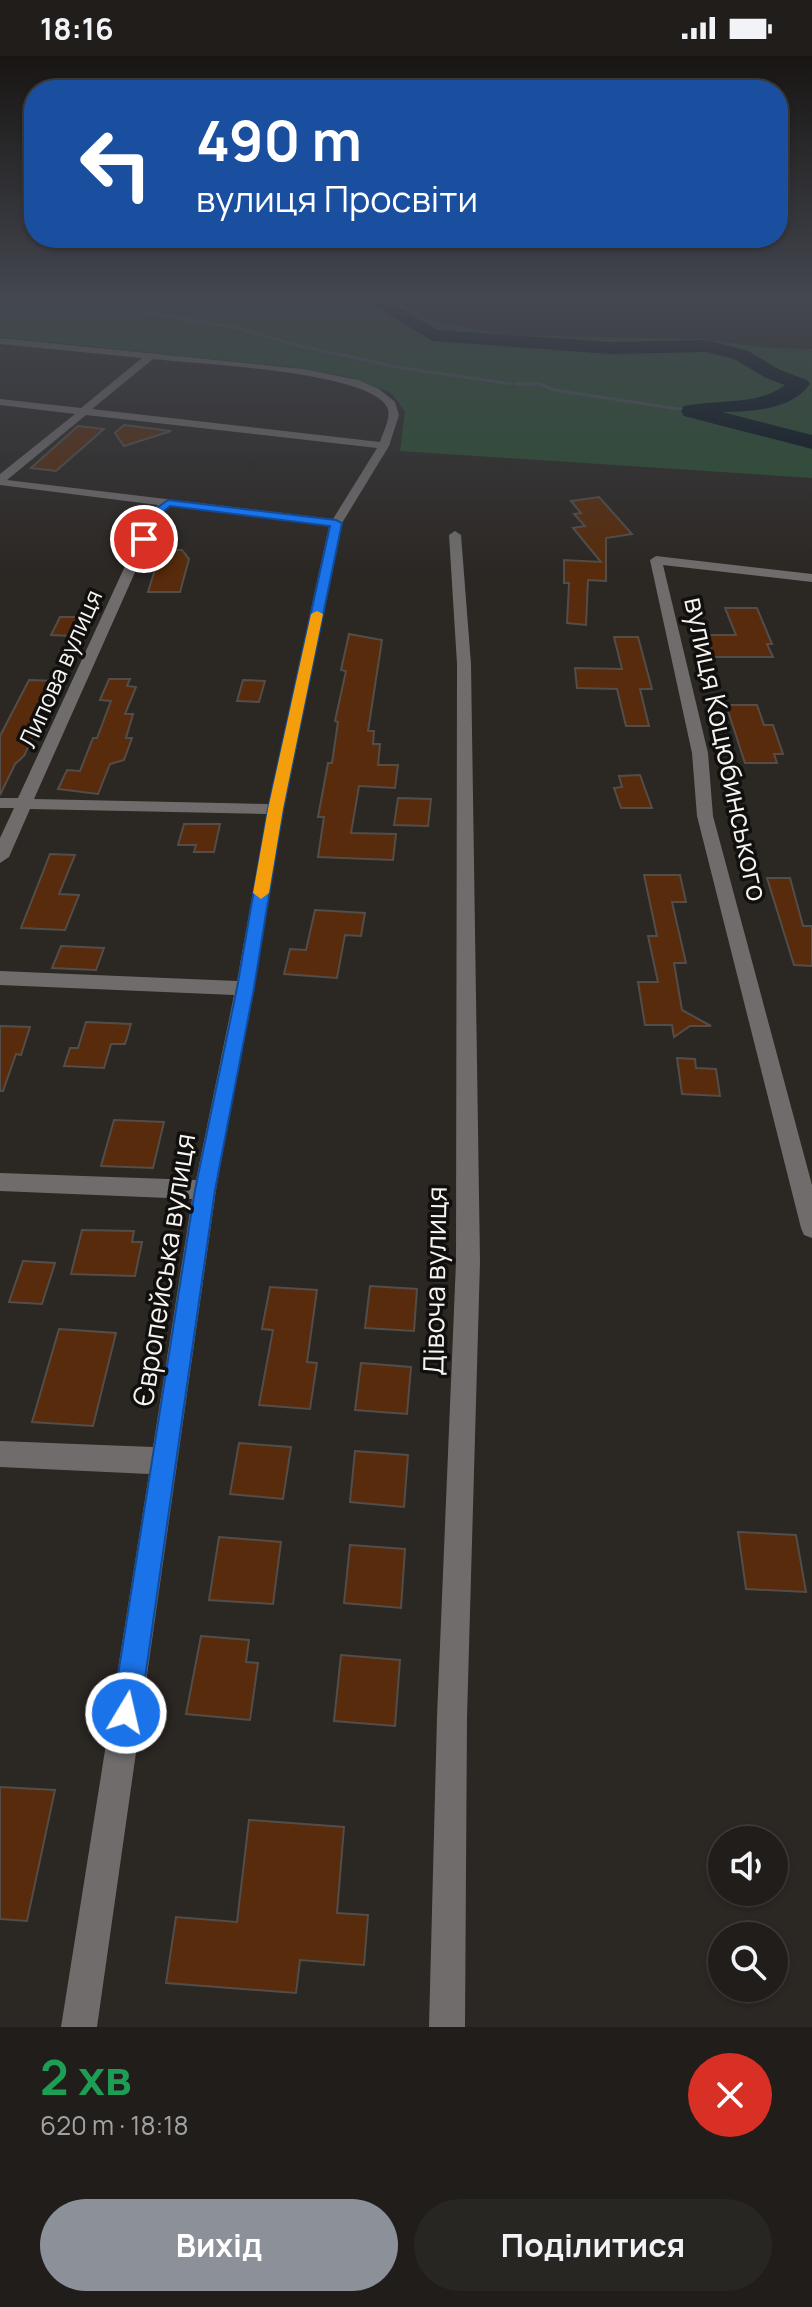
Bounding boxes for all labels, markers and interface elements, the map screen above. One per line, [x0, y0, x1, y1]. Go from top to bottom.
text: 18:16 [40, 8, 114, 49]
text: 490 m [196, 101, 362, 178]
icon: left [64, 112, 168, 216]
text: вулиця Просвіти [196, 174, 478, 223]
pin [110, 505, 178, 573]
icon: arrive [122, 517, 166, 561]
street label: Липова вулиця [10, 584, 109, 753]
street label: вулиця Коцюбинського [676, 593, 778, 904]
street label: Європейська вулиця [123, 1131, 203, 1409]
street label: Дівоча вулиця [413, 1186, 455, 1376]
position arrow [84, 1671, 168, 1755]
map controls [708, 1826, 788, 2002]
button: sound [708, 1826, 788, 1906]
button: search [708, 1922, 788, 2002]
text: 2 хв [40, 2044, 132, 2109]
button: close [688, 2053, 772, 2137]
text: 620 m · 18:18 [40, 2107, 189, 2143]
button: Вихід [40, 2199, 398, 2291]
button: Поділитися [414, 2199, 772, 2291]

